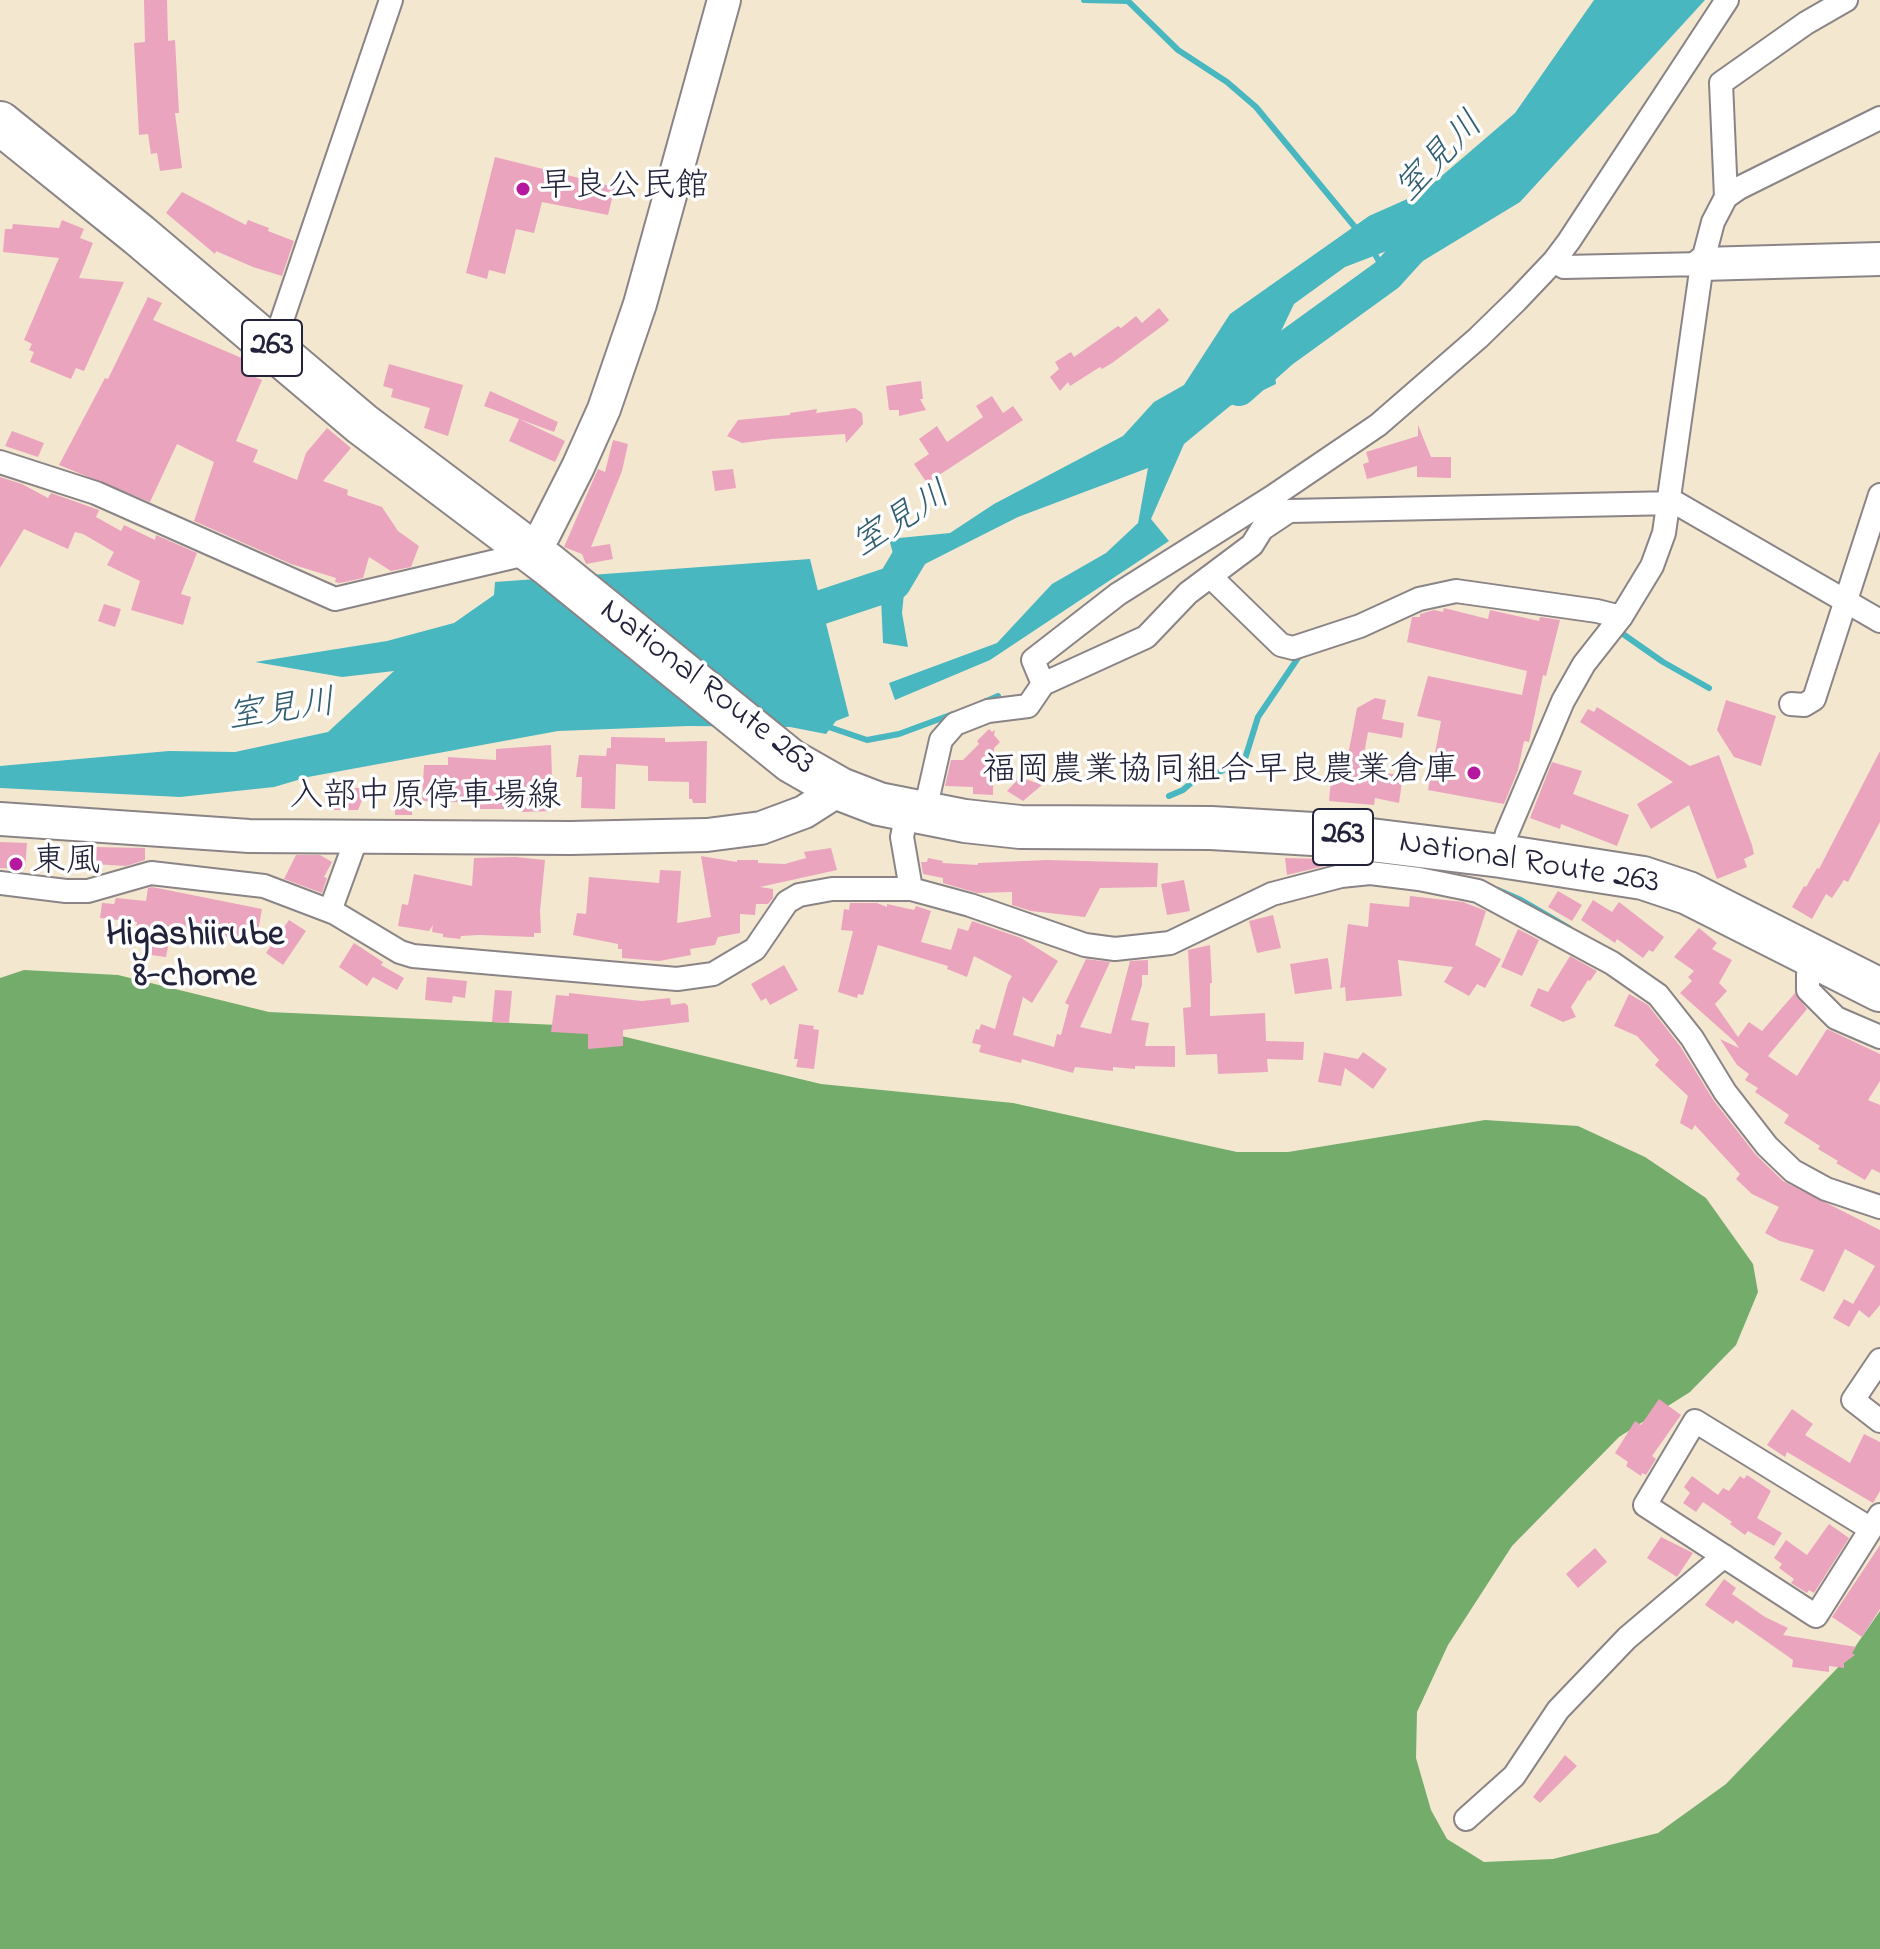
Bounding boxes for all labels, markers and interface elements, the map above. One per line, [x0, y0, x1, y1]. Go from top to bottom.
water label: 室見川 [1389, 105, 1495, 213]
place label: 早良公民館 [539, 169, 709, 209]
marker: 早良公民館 [514, 180, 532, 198]
road number: 263 [242, 320, 302, 376]
water label: 室見川 [846, 475, 960, 569]
street label: National Route 263 [590, 592, 822, 786]
water label: 室見川 [226, 684, 338, 742]
place label: 福岡農業協同組合早良農業倉庫 [982, 753, 1458, 793]
marker: 福岡農業協同組合早良農業倉庫 [1465, 764, 1483, 782]
street label: 入部中原停車場線 [289, 779, 561, 819]
road number: 263 [1313, 809, 1373, 865]
street label: National Route 263 [1396, 824, 1662, 906]
place label: 東風 [32, 844, 100, 884]
marker: 東風 [7, 855, 25, 873]
district label: Higashiirube 8-chome [106, 916, 284, 1001]

